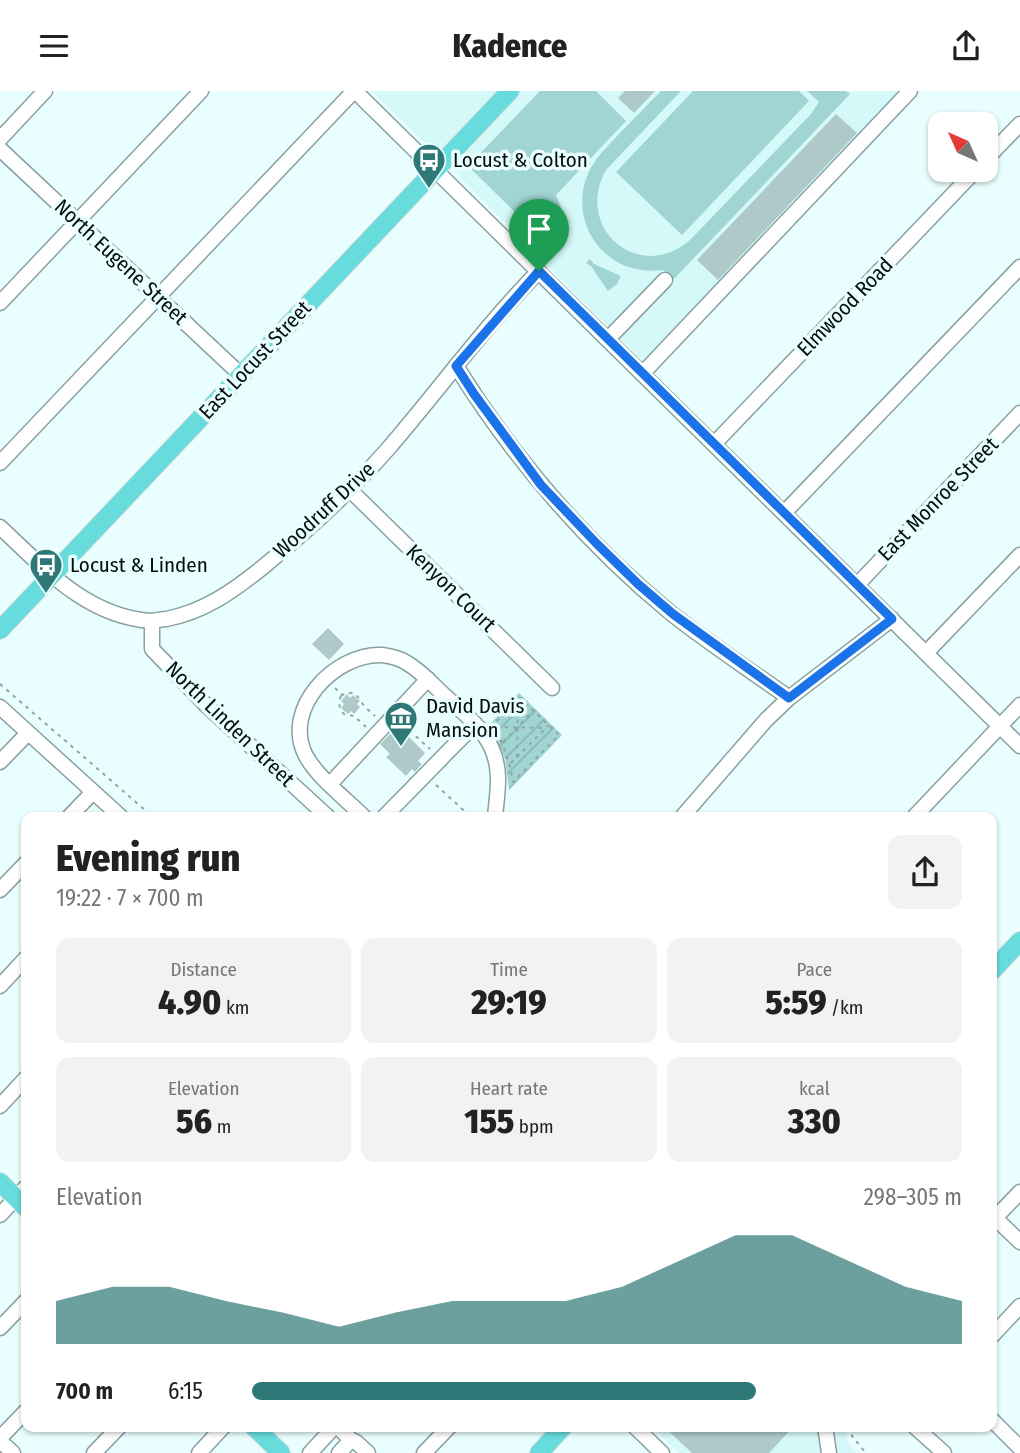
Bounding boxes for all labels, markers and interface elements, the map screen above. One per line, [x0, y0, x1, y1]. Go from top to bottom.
icon: menu [35, 27, 73, 65]
text: Kadence [453, 27, 567, 65]
icon: share [947, 27, 985, 65]
north arrow [928, 112, 998, 182]
map controls [928, 112, 998, 182]
bus stop icon: Locust & Colton [410, 141, 448, 190]
place label: Locust & Colton [453, 147, 588, 173]
street label: North Eugene Street [49, 194, 193, 330]
pin [509, 199, 569, 271]
icon: arrive [520, 210, 558, 248]
street label: Elmwood Road [792, 252, 898, 362]
street label: East Locust Street [193, 295, 317, 425]
street label: East Monroe Street [872, 432, 1004, 566]
street label: Woodruff Drive [268, 456, 380, 564]
street label: Kenyon Court [401, 539, 501, 637]
bus stop icon: Locust & Linden [27, 546, 65, 595]
place label: Locust & Linden [70, 552, 208, 578]
street label: North Linden Street [160, 656, 300, 792]
place label: David Davis Mansion [426, 693, 524, 743]
museum icon: David Davis Mansion [382, 699, 420, 748]
text: Evening run [56, 835, 240, 881]
button: share [888, 835, 962, 909]
text: 19:22 · 7 × 700 m [56, 884, 204, 912]
text: Distance [170, 958, 237, 981]
text: Time [490, 958, 528, 981]
text: Pace [797, 958, 832, 981]
text: 4.90 [158, 981, 221, 1023]
text: 29:19 [471, 981, 547, 1023]
text: 5:59 [765, 981, 827, 1023]
text: km [221, 996, 249, 1019]
text: /km [827, 996, 863, 1019]
text: Elevation [168, 1077, 239, 1100]
text: Heart rate [470, 1077, 548, 1100]
text: kcal [799, 1077, 830, 1100]
text: 56 [176, 1100, 212, 1142]
text: 155 [464, 1100, 514, 1142]
text: 330 [788, 1100, 841, 1142]
text: m [212, 1115, 231, 1138]
text: bpm [514, 1115, 554, 1138]
text: Elevation [56, 1183, 143, 1211]
text: 298–305 m [864, 1183, 962, 1211]
text: 700 m [56, 1377, 113, 1405]
text: 6:15 [168, 1377, 203, 1405]

